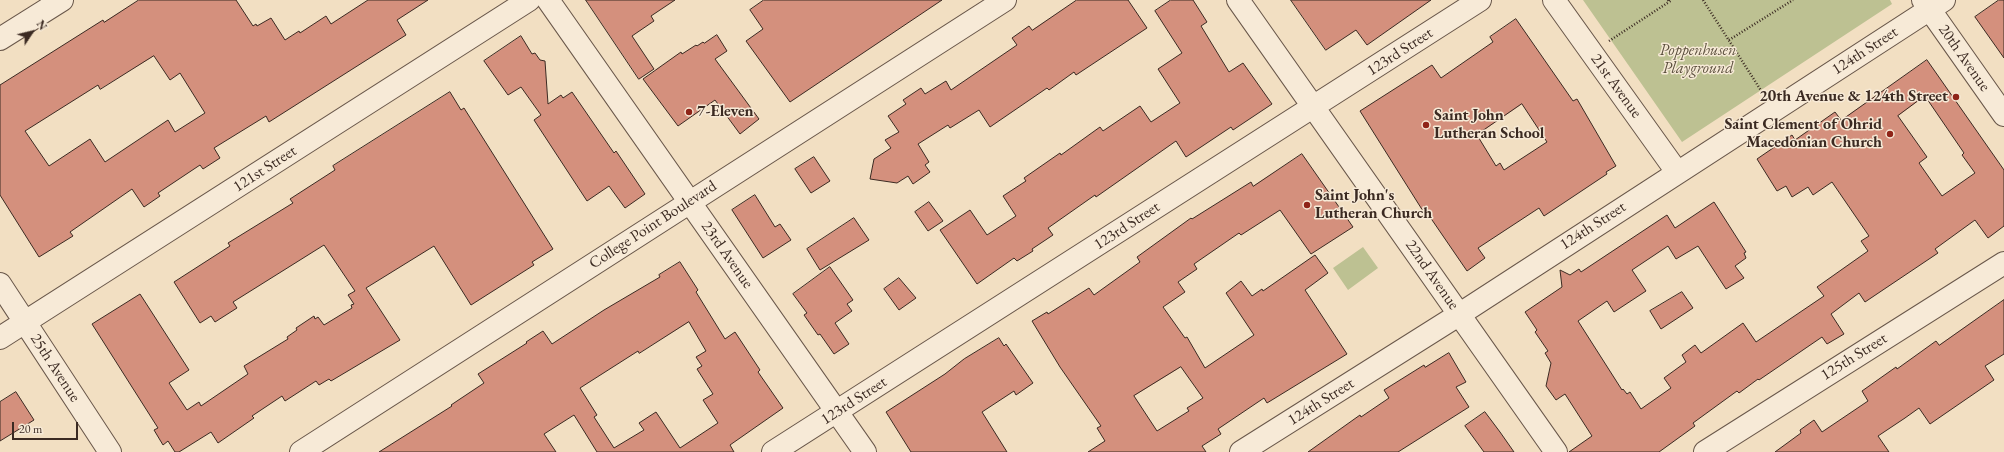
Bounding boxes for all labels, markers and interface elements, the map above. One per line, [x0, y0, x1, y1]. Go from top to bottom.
north arrow [12, 12, 52, 52]
text: N [34, 17, 50, 33]
street label: 20th Avenue [1934, 21, 1994, 95]
street label: 124th Street [1828, 23, 1902, 79]
street label: 123rd Street [1363, 24, 1437, 80]
park label: Poppenhusen Playground [1659, 41, 1737, 79]
street label: 21st Avenue [1586, 50, 1646, 122]
place label: 20th Avenue & 124th Street [1759, 87, 1948, 107]
marker: 20th Avenue & 124th Street [1951, 92, 1961, 102]
place label: 7-Eleven [697, 102, 754, 122]
place label: Saint John Lutheran School [1434, 106, 1544, 144]
marker: 7-Eleven [684, 107, 694, 117]
place label: Saint Clement of Ohrid Macedonian Church [1724, 115, 1882, 153]
marker: Saint John Lutheran School [1421, 120, 1431, 130]
marker: Saint Clement of Ohrid Macedonian Church [1885, 129, 1895, 139]
street label: 121st Street [230, 141, 300, 197]
street label: College Point Boulevard [586, 177, 720, 273]
place label: Saint John's Lutheran Church [1315, 186, 1432, 224]
street label: 123rd Street [1090, 198, 1164, 254]
street label: 124th Street [1556, 198, 1630, 254]
marker: Saint John's Lutheran Church [1302, 200, 1312, 210]
street label: 23rd Avenue [697, 218, 757, 292]
street label: 22nd Avenue [1401, 236, 1463, 314]
street label: 125th Street [1817, 329, 1891, 385]
street label: 25th Avenue [26, 330, 84, 406]
street label: 123rd Street [817, 373, 891, 429]
street label: 124th Street [1284, 374, 1358, 430]
scale bar [14, 414, 80, 440]
text: 20 m [19, 421, 42, 437]

